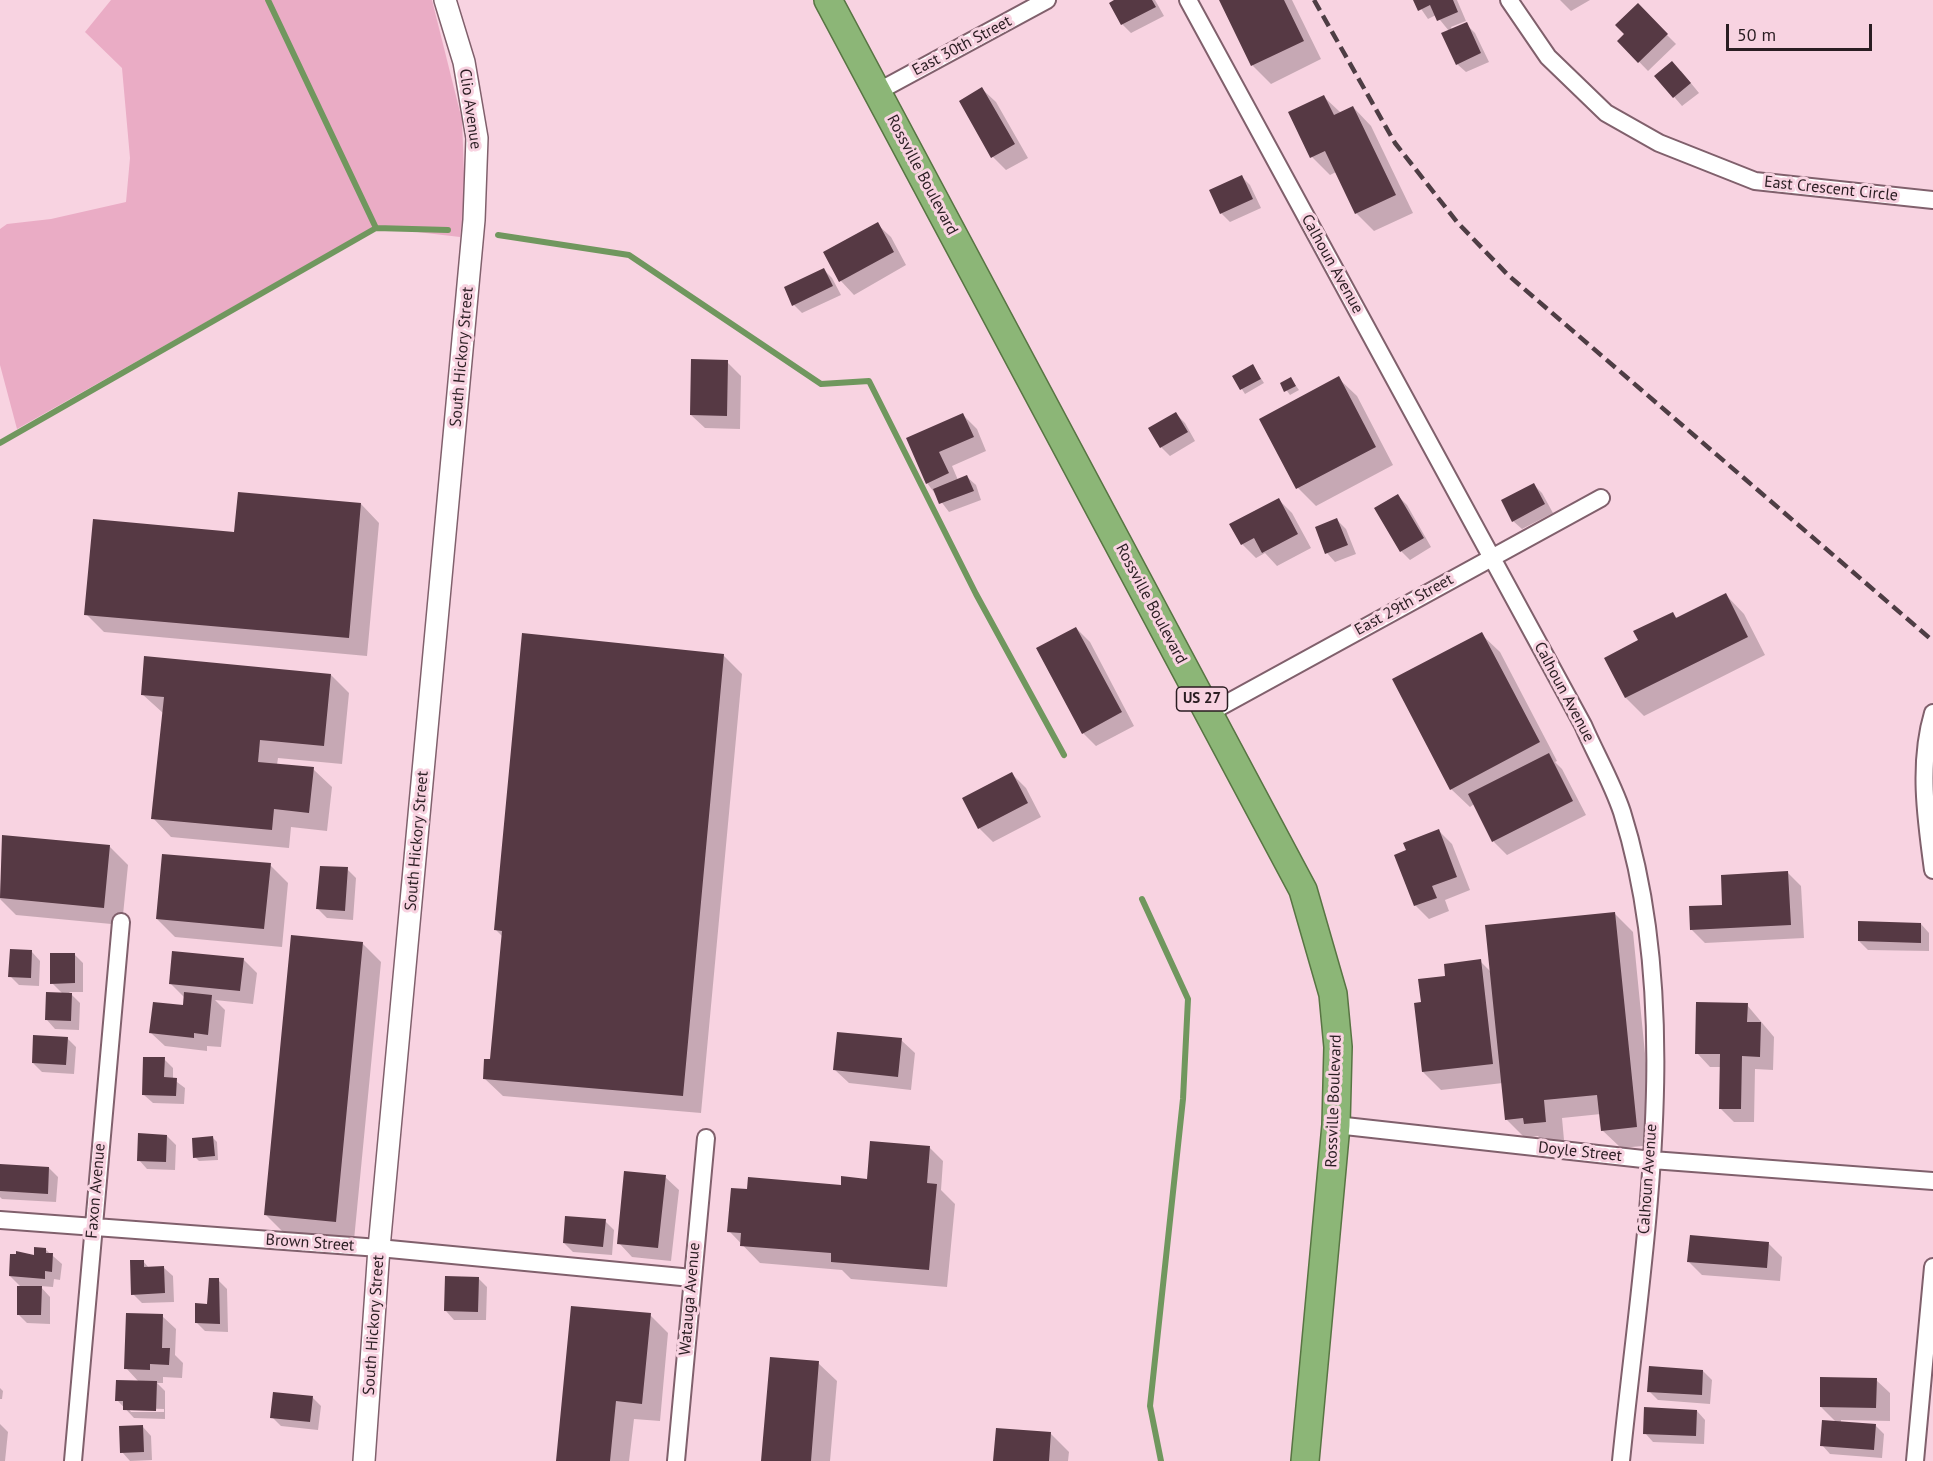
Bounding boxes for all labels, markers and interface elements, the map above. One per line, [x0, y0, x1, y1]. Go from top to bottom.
street label: East 30th Street [909, 12, 1015, 80]
scale bar [1729, 12, 1874, 50]
text: 50 m [1737, 23, 1776, 46]
street label: Clio Avenue [455, 68, 485, 150]
street label: Rossville Boulevard [882, 112, 962, 238]
street label: East Crescent Circle [1763, 172, 1899, 206]
street label: Calhoun Avenue [1297, 211, 1367, 317]
street label: South Hickory Street [446, 286, 478, 428]
street label: Rossville Boulevard [1111, 541, 1191, 667]
street label: East 29th Street [1351, 570, 1457, 640]
street label: Calhoun Avenue [1530, 639, 1598, 745]
road number: US 27 [1176, 687, 1228, 711]
street label: South Hickory Street [401, 770, 433, 912]
street label: Rossville Boulevard [1322, 1034, 1346, 1168]
street label: Calhoun Avenue [1635, 1123, 1661, 1235]
street label: Doyle Street [1537, 1138, 1623, 1166]
street label: Faxon Avenue [82, 1143, 110, 1239]
street label: Brown Street [265, 1230, 355, 1256]
street label: Watauga Avenue [676, 1242, 704, 1356]
street label: South Hickory Street [360, 1254, 388, 1396]

